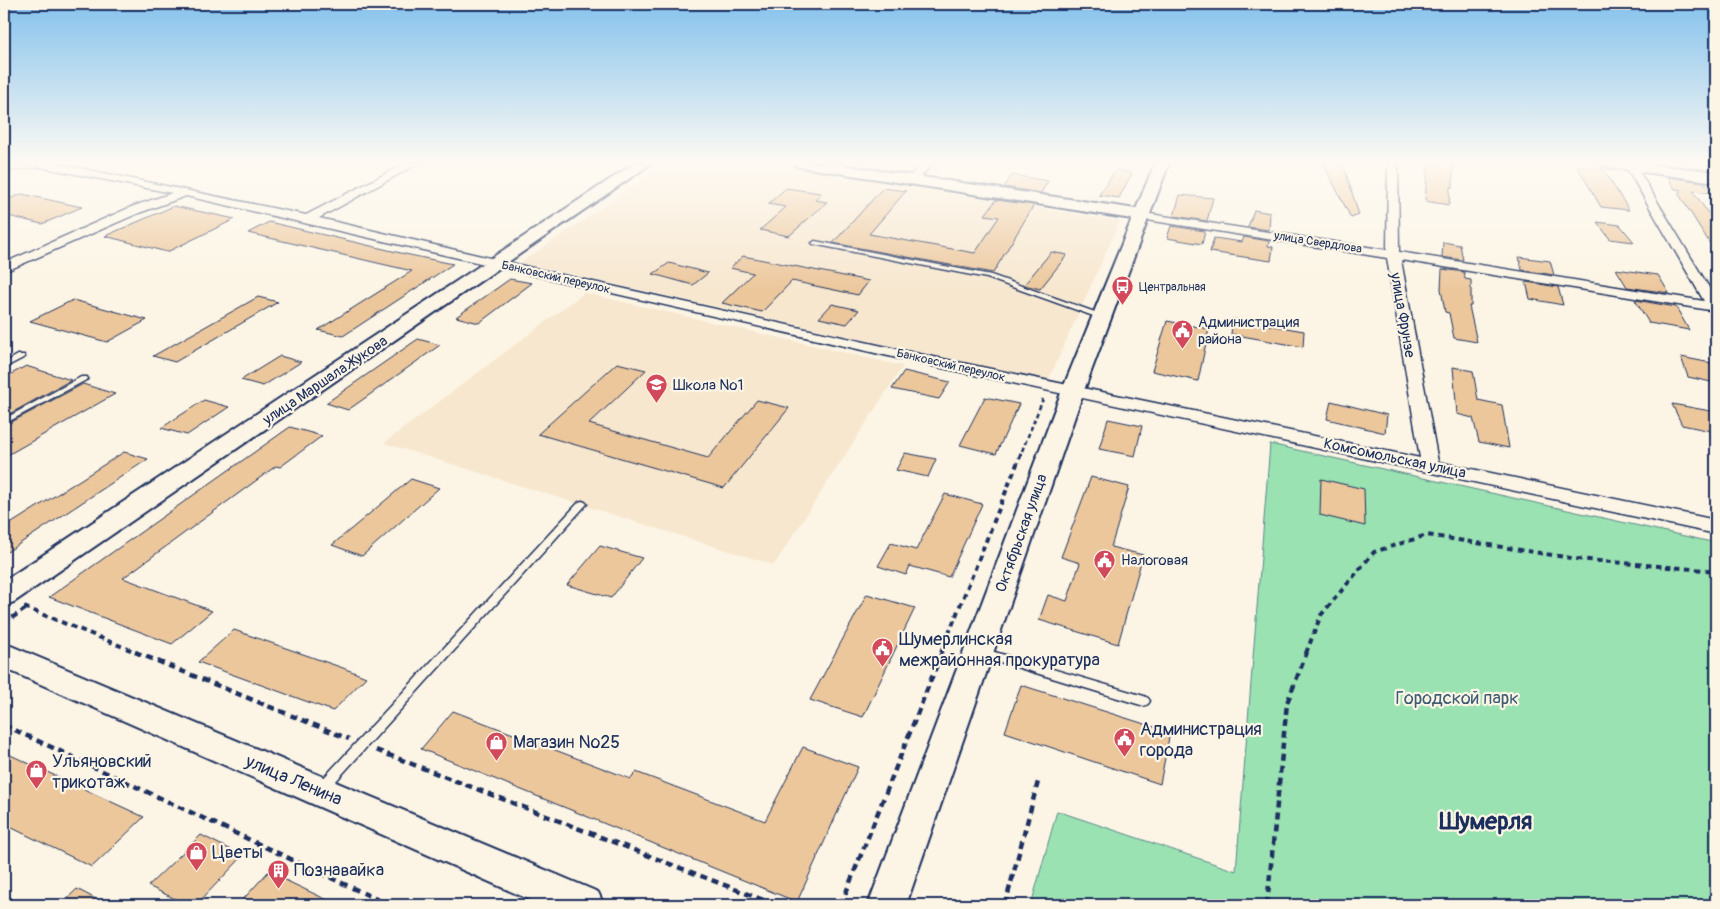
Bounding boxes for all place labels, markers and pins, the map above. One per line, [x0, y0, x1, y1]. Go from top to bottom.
bus stop icon: Центральная [1111, 275, 1135, 306]
place label: Центральная [1139, 280, 1206, 295]
place label: Администрация района [1198, 313, 1299, 349]
public building icon: Администрация района [1170, 319, 1194, 350]
school or university icon: Школа №1 [645, 373, 669, 404]
place label: Школа №1 [673, 376, 743, 395]
public building icon: Налоговая [1093, 548, 1117, 579]
place label: Налоговая [1121, 551, 1188, 570]
place label: Шумерлинская межрайонная прокуратура [899, 628, 1100, 672]
public building icon: Шумерлинская межрайонная прокуратура [871, 637, 895, 668]
place label: Администрация города [1140, 718, 1262, 762]
public building icon: Администрация города [1112, 727, 1136, 758]
shop icon: Магазин №25 [485, 730, 509, 761]
place label: Магазин №25 [513, 731, 620, 754]
place label: Ульяновский трикотаж [52, 750, 152, 794]
shop icon: Ульяновский трикотаж [24, 759, 48, 790]
shop icon: Цветы [184, 840, 208, 871]
place label: Цветы [212, 841, 263, 864]
building icon: Познавайка [266, 858, 290, 889]
place label: Познавайка [294, 859, 384, 882]

